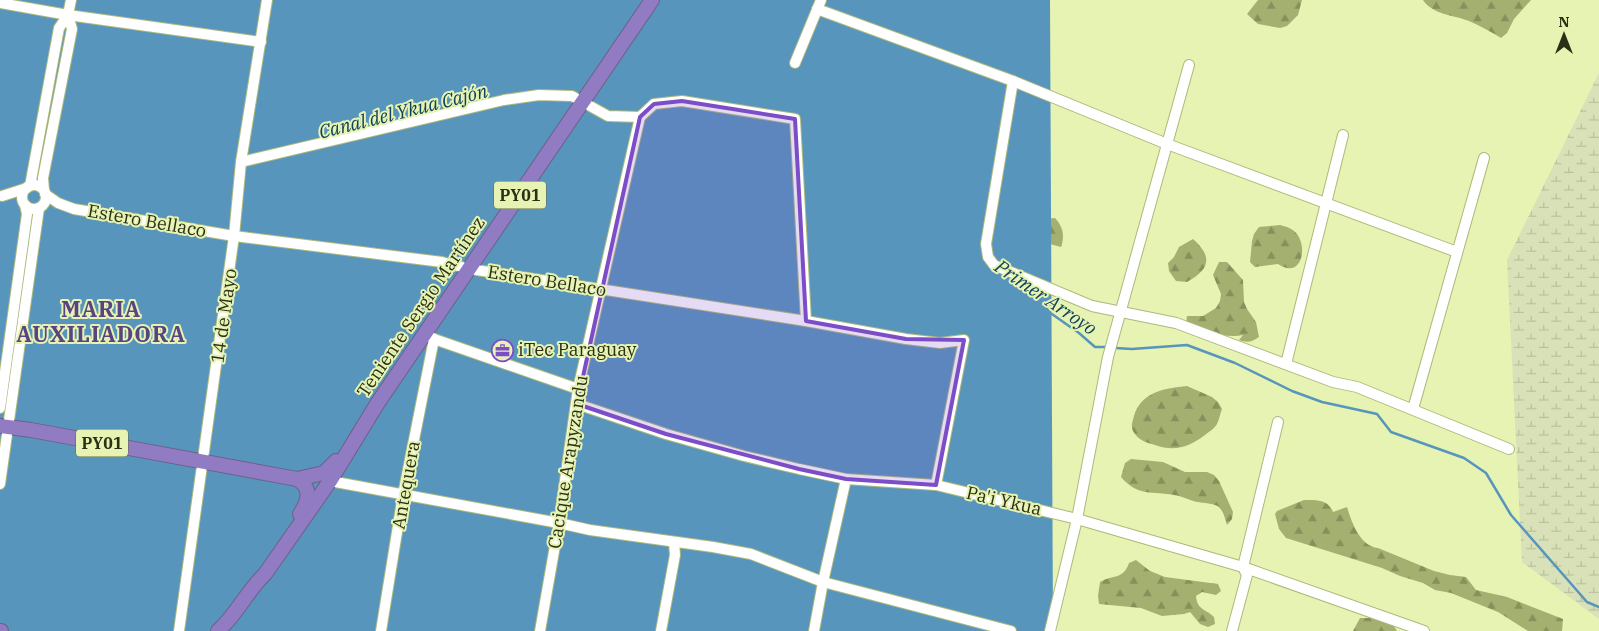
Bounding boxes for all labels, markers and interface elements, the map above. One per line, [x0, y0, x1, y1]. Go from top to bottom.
north arrow [1539, 10, 1589, 60]
text: N [1558, 13, 1570, 31]
water label: Canal del Ykua Cajón [316, 78, 490, 144]
road number: PY01 [494, 182, 546, 208]
street label: Estero Bellaco [86, 199, 208, 242]
street label: Teniente Sergio Martínez [352, 212, 490, 401]
water label: Primer Arroyo [990, 254, 1102, 340]
street label: Estero Bellaco [486, 260, 608, 301]
street label: 14 de Mayo [205, 267, 242, 365]
district label: MARIA AUXILIADORA [16, 294, 186, 348]
office icon: iTec Paraguay [490, 338, 514, 362]
place label: iTec Paraguay [518, 338, 637, 361]
street label: Cacique Arapyzandu [542, 374, 593, 550]
road number: PY01 [76, 429, 128, 456]
street label: Antequera [386, 439, 425, 531]
street label: Pa'i Ykua [964, 481, 1044, 520]

